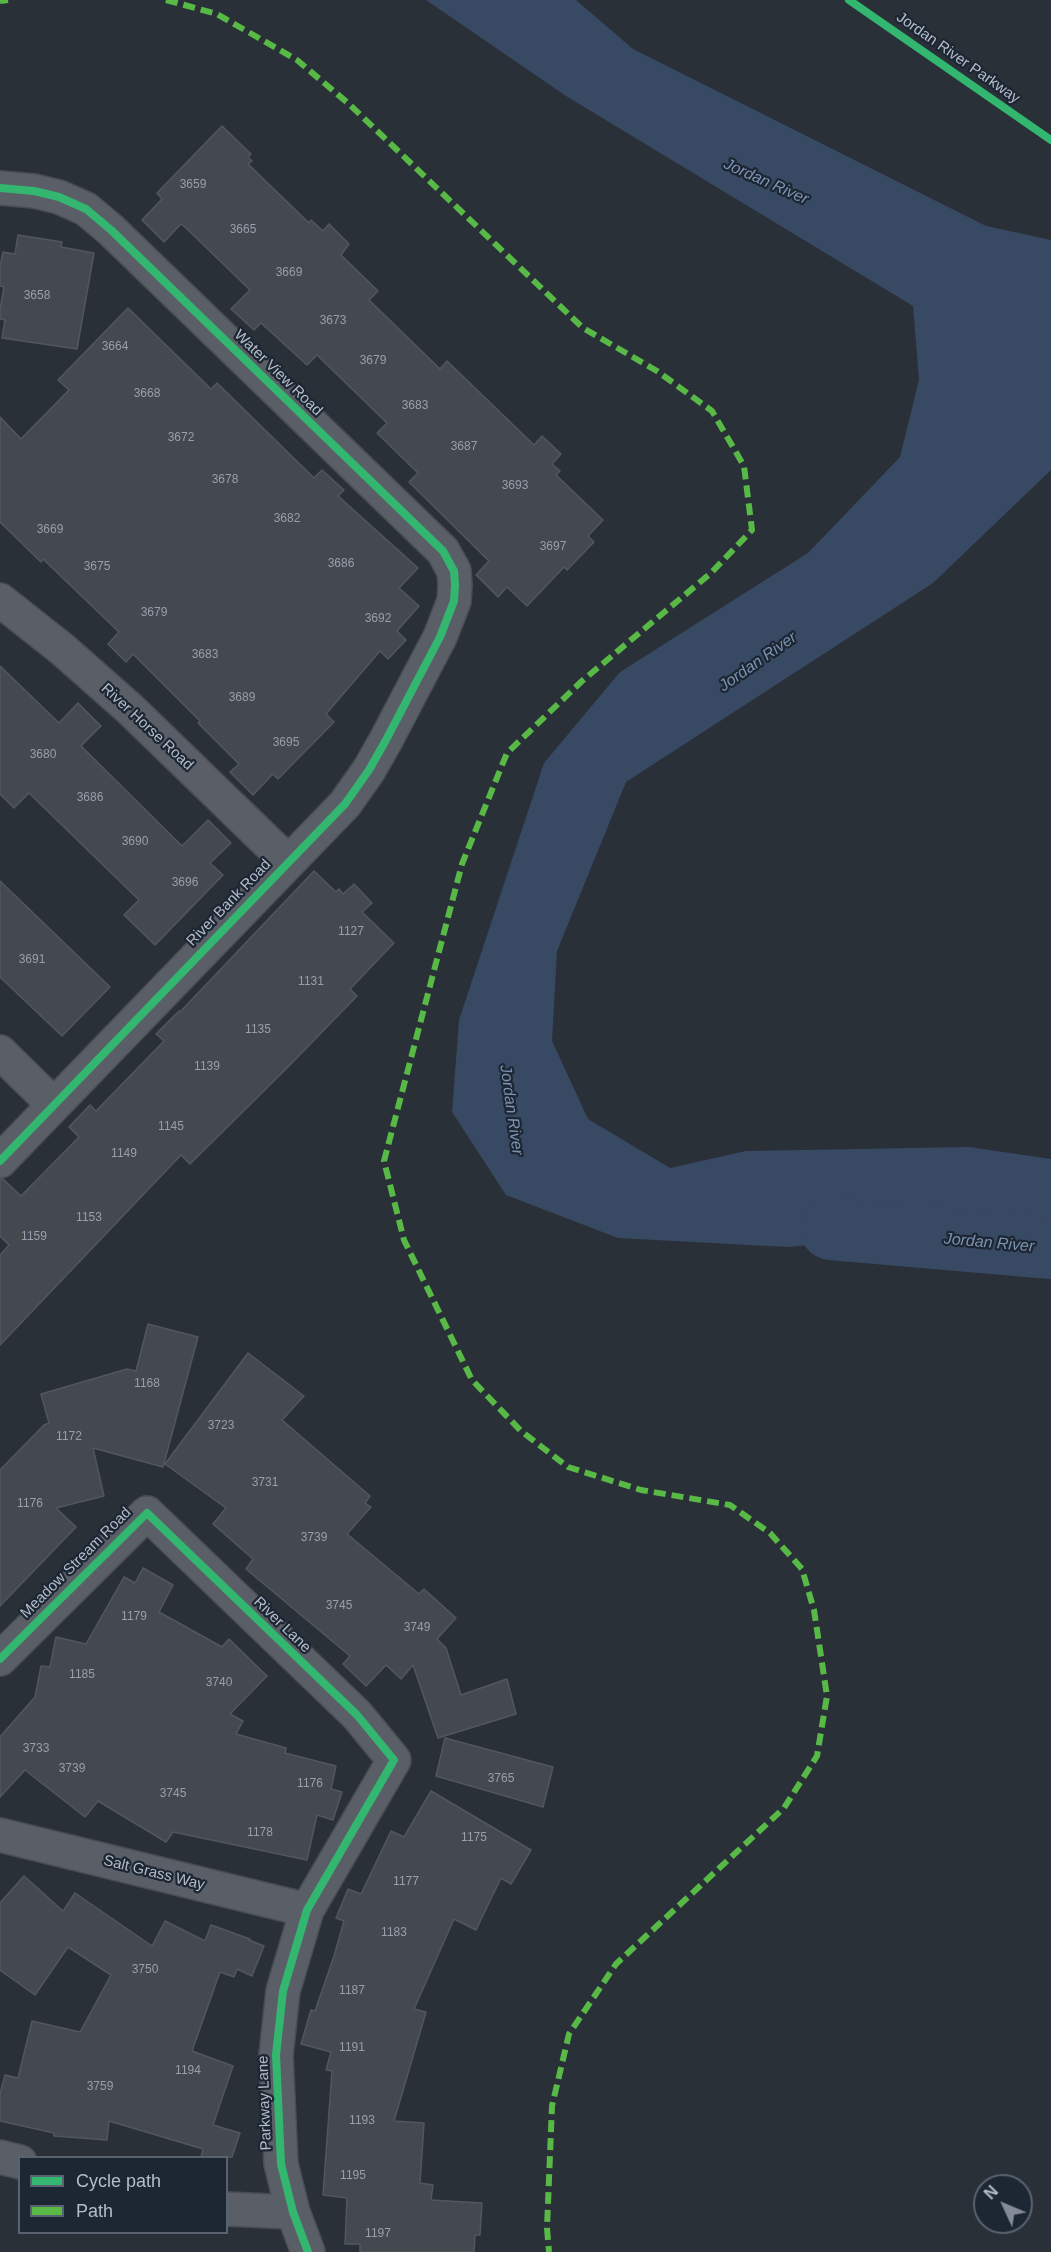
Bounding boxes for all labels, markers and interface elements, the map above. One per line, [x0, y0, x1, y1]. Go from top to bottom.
street label: Jordan River Parkway [893, 9, 1023, 107]
water label: Jordan River [721, 155, 811, 209]
house number: 3659 [180, 178, 206, 192]
house number: 3665 [230, 223, 256, 237]
house number: 3669 [276, 266, 302, 280]
house number: 3658 [24, 289, 50, 303]
house number: 3673 [320, 314, 346, 328]
street label: Water View Road [230, 326, 326, 420]
house number: 3664 [102, 340, 128, 354]
house number: 3679 [360, 354, 386, 368]
house number: 3668 [134, 387, 160, 401]
house number: 3683 [402, 399, 428, 413]
house number: 3672 [168, 431, 194, 445]
house number: 3687 [451, 440, 477, 454]
house number: 3678 [212, 473, 238, 487]
house number: 3693 [502, 479, 528, 493]
house number: 3682 [274, 512, 300, 526]
house number: 3669 [37, 523, 63, 537]
house number: 3697 [540, 540, 566, 554]
house number: 3686 [328, 557, 354, 571]
house number: 3675 [84, 560, 110, 574]
house number: 3679 [141, 606, 167, 620]
house number: 3692 [365, 612, 391, 626]
water label: Jordan River [715, 628, 801, 696]
house number: 3683 [192, 648, 218, 662]
street label: River Horse Road [97, 680, 197, 774]
house number: 3689 [229, 691, 255, 705]
house number: 3695 [273, 736, 299, 750]
house number: 3680 [30, 748, 56, 762]
house number: 3686 [77, 791, 103, 805]
house number: 3690 [122, 835, 148, 849]
street label: River Bank Road [183, 856, 275, 950]
house number: 3696 [172, 876, 198, 890]
house number: 1127 [338, 925, 364, 939]
house number: 3691 [19, 953, 45, 967]
house number: 1131 [298, 975, 324, 989]
house number: 1135 [245, 1023, 271, 1037]
house number: 1139 [194, 1060, 220, 1074]
water label: Jordan River [495, 1064, 527, 1156]
house number: 1145 [158, 1120, 184, 1134]
house number: 1149 [111, 1147, 137, 1161]
house number: 1153 [76, 1211, 102, 1225]
water label: Jordan River [943, 1229, 1035, 1257]
house number: 1159 [21, 1230, 47, 1244]
house number: 1168 [134, 1377, 160, 1391]
house number: 3723 [208, 1419, 234, 1433]
house number: 1172 [56, 1430, 82, 1444]
house number: 3731 [252, 1476, 278, 1490]
house number: 1176 [17, 1497, 43, 1511]
street label: Meadow Stream Road [17, 1504, 135, 1622]
house number: 3739 [301, 1531, 327, 1545]
street label: River Lane [250, 1593, 314, 1657]
house number: 3745 [326, 1599, 352, 1613]
house number: 1179 [121, 1610, 147, 1624]
house number: 3749 [404, 1621, 430, 1635]
house number: 1185 [69, 1668, 95, 1682]
house number: 3740 [206, 1676, 232, 1690]
house number: 3733 [23, 1742, 49, 1756]
house number: 3739 [59, 1762, 85, 1776]
house number: 3765 [488, 1772, 514, 1786]
house number: 1176 [297, 1777, 323, 1791]
house number: 3745 [160, 1787, 186, 1801]
house number: 1178 [247, 1826, 273, 1840]
house number: 1175 [461, 1831, 487, 1845]
street label: Salt Grass Way [102, 1852, 206, 1894]
house number: 1177 [393, 1875, 419, 1889]
house number: 1183 [381, 1926, 407, 1940]
house number: 3750 [132, 1963, 158, 1977]
house number: 1187 [339, 1984, 365, 1998]
house number: 1191 [339, 2041, 365, 2055]
street label: Parkway Lane [254, 2055, 276, 2151]
house number: 1194 [175, 2064, 201, 2078]
house number: 3759 [87, 2080, 113, 2094]
house number: 1193 [349, 2114, 375, 2128]
legend [18, 2156, 228, 2234]
house number: 1195 [340, 2169, 366, 2183]
text: Cycle path [76, 2171, 161, 2191]
north arrow [973, 2174, 1033, 2234]
text: N [981, 2182, 1001, 2203]
text: Path [76, 2201, 113, 2221]
house number: 1197 [365, 2227, 391, 2241]

